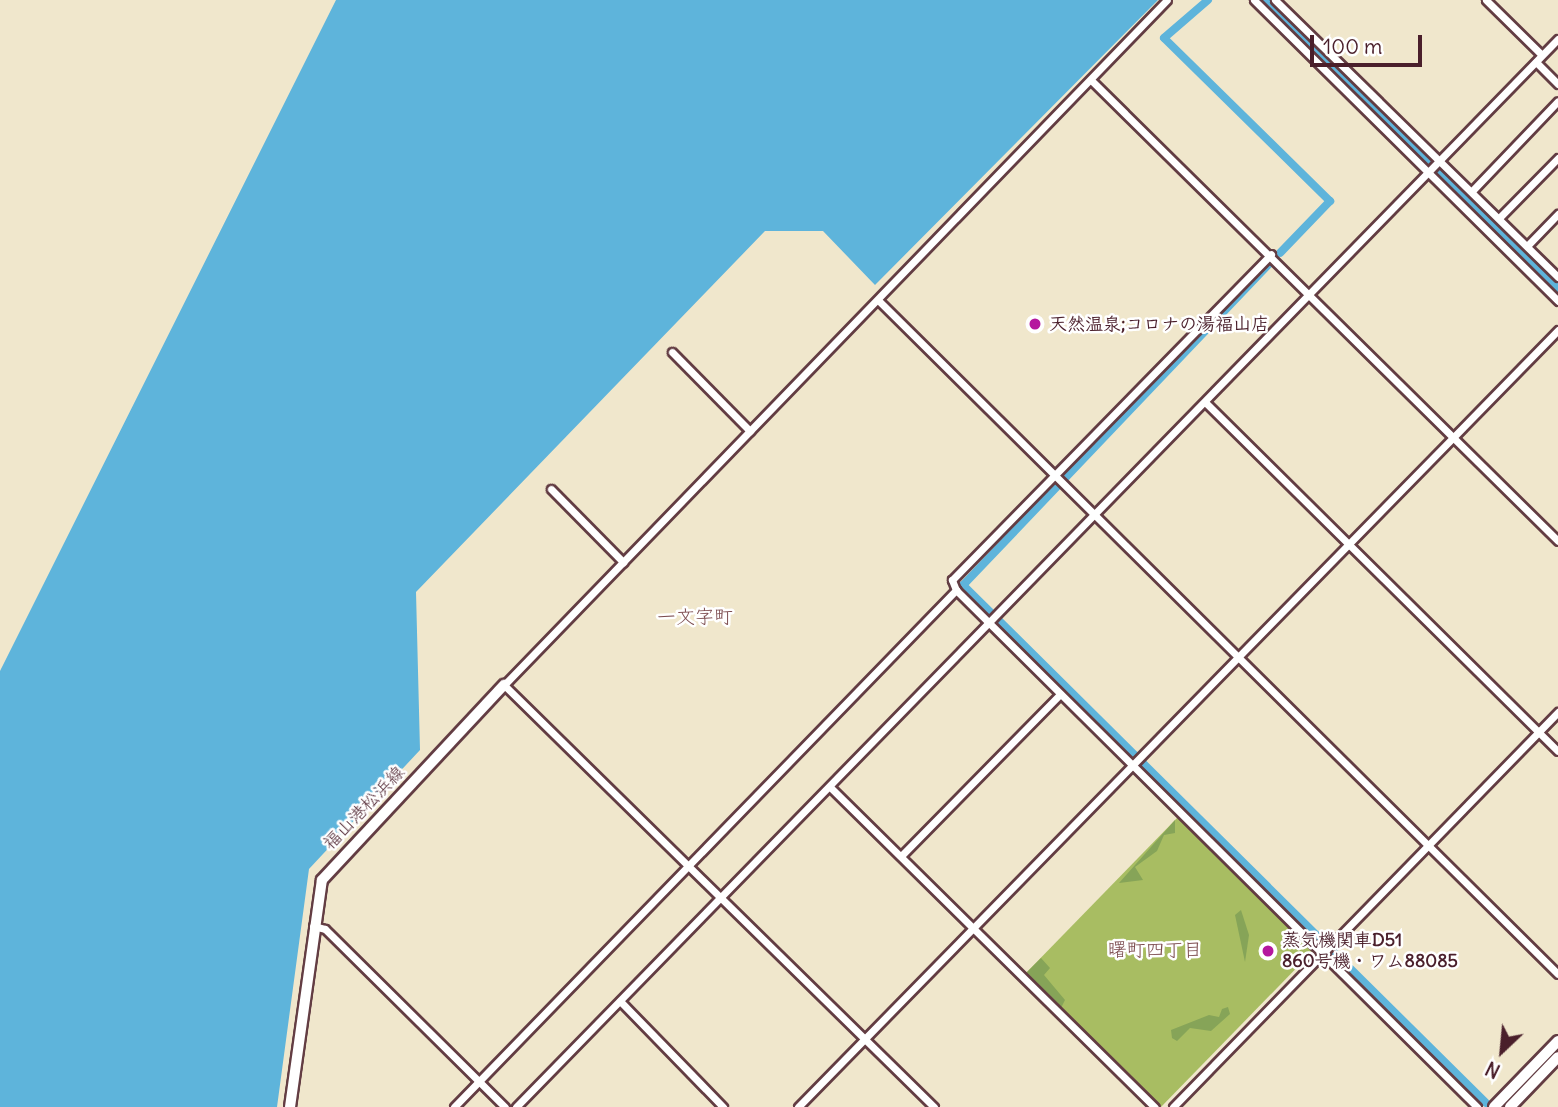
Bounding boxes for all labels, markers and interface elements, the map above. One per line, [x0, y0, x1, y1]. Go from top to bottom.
scale bar [1313, 21, 1425, 65]
text: 100 m [1323, 33, 1382, 60]
place label: 天然温泉;コロナの湯福山店 [1049, 313, 1269, 335]
marker: 天然温泉;コロナの湯福山店 [1027, 316, 1043, 332]
district label: 一文字町 [657, 606, 733, 628]
street label: 福山港松浜線 [319, 762, 409, 854]
place label: 蒸気機関車D51 860号機・ワム88085 [1282, 930, 1458, 972]
district label: 曙町四丁目 [1108, 939, 1202, 961]
marker: 蒸気機関車D51 860号機・ワム88085 [1260, 943, 1276, 959]
north arrow [1467, 1016, 1537, 1086]
text: N [1482, 1056, 1504, 1084]

